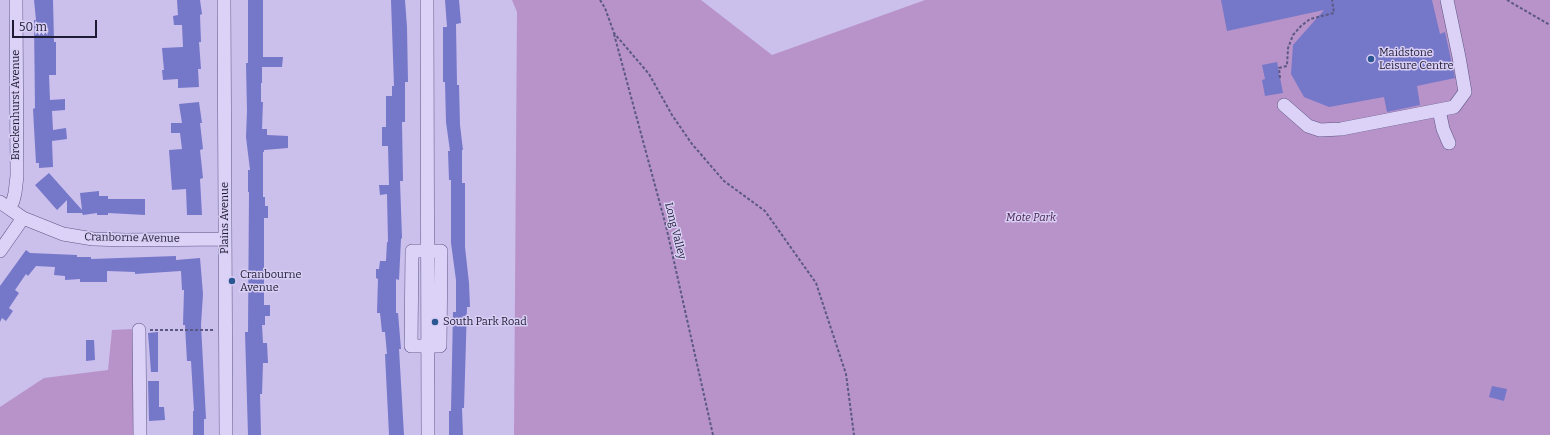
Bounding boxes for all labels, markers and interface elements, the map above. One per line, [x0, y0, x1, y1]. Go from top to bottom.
scale bar [14, 12, 99, 38]
text: 50 m [19, 20, 47, 34]
place label: Maidstone Leisure Centre [1379, 46, 1454, 72]
street label: Brockenhurst Avenue [9, 50, 23, 160]
marker: Maidstone Leisure Centre [1366, 54, 1376, 64]
street label: Plains Avenue [218, 182, 232, 254]
street label: Long Valley [662, 201, 688, 261]
park label: Mote Park [1006, 211, 1056, 225]
street label: Cranborne Avenue [84, 231, 180, 245]
place label: Cranbourne Avenue [240, 268, 301, 294]
marker: Cranbourne Avenue [227, 276, 237, 286]
place label: South Park Road [443, 315, 527, 329]
marker: South Park Road [430, 317, 440, 327]

